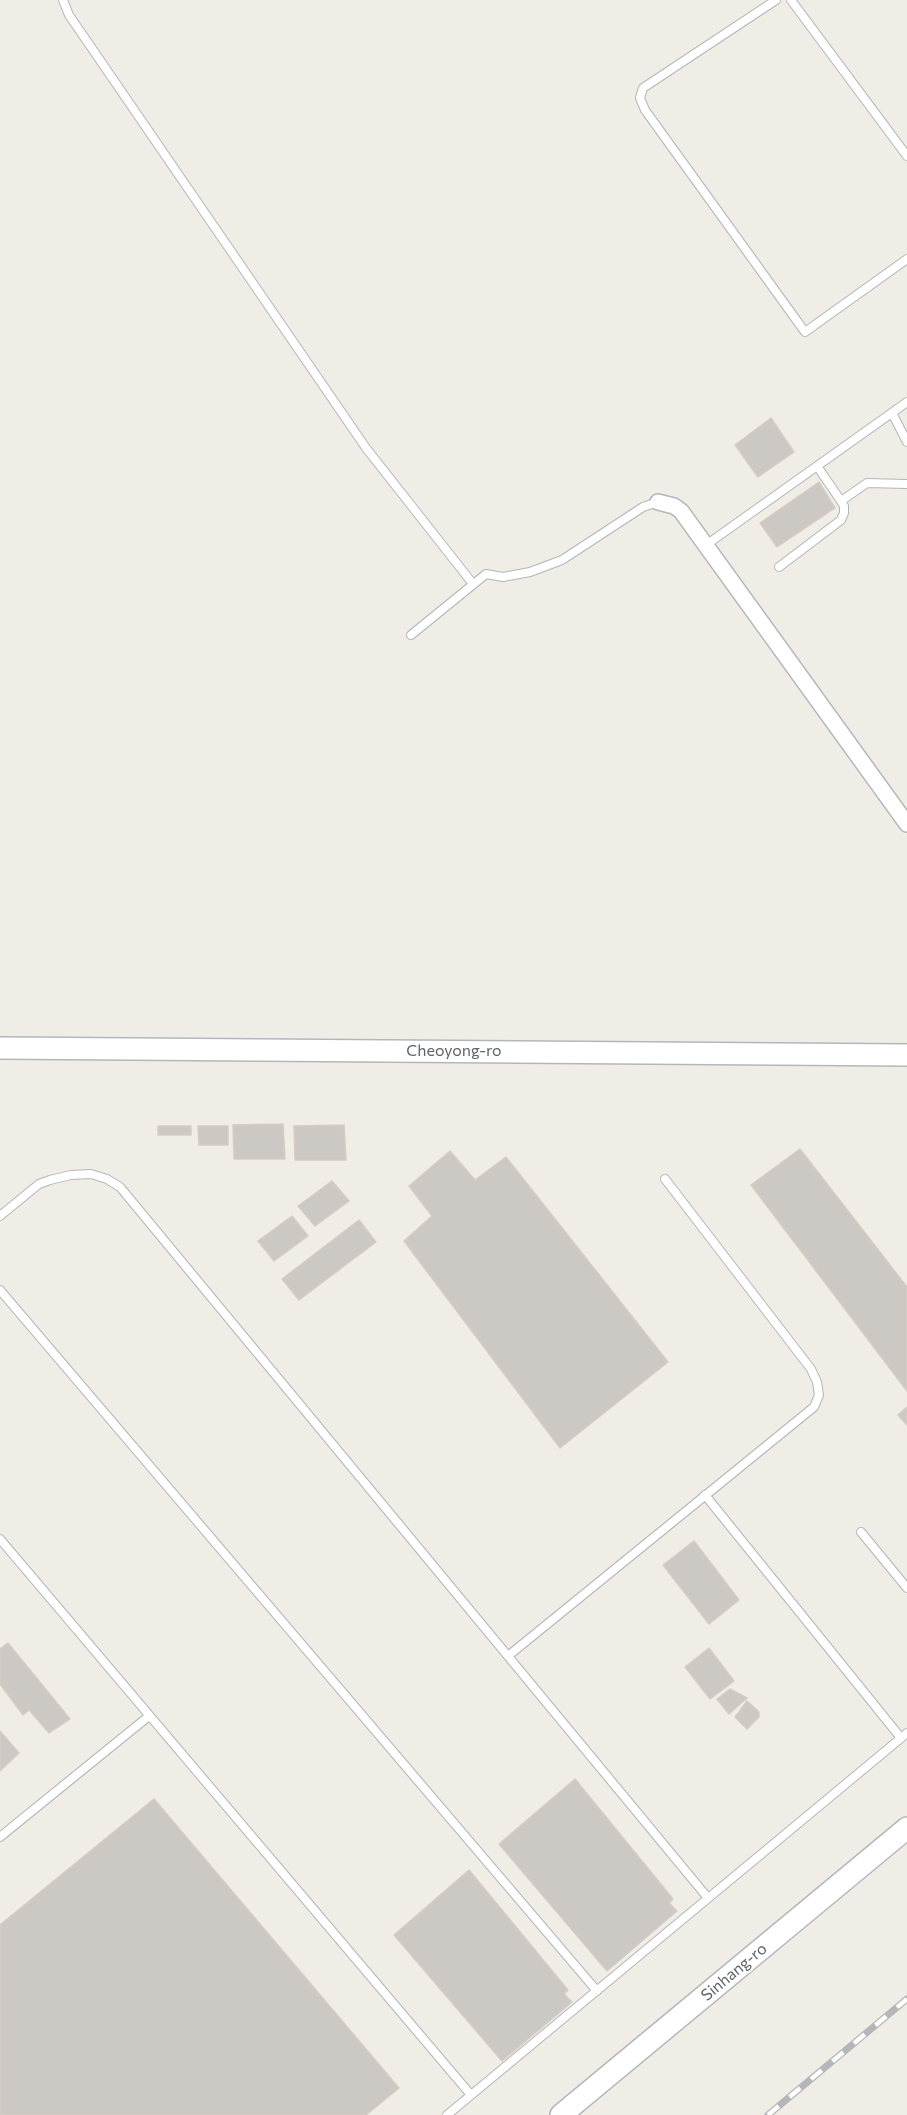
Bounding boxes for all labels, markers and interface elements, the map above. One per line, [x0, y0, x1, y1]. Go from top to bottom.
street label: Cheoyong-ro [406, 1041, 502, 1061]
street label: Sinhang-ro [697, 1939, 771, 2005]

